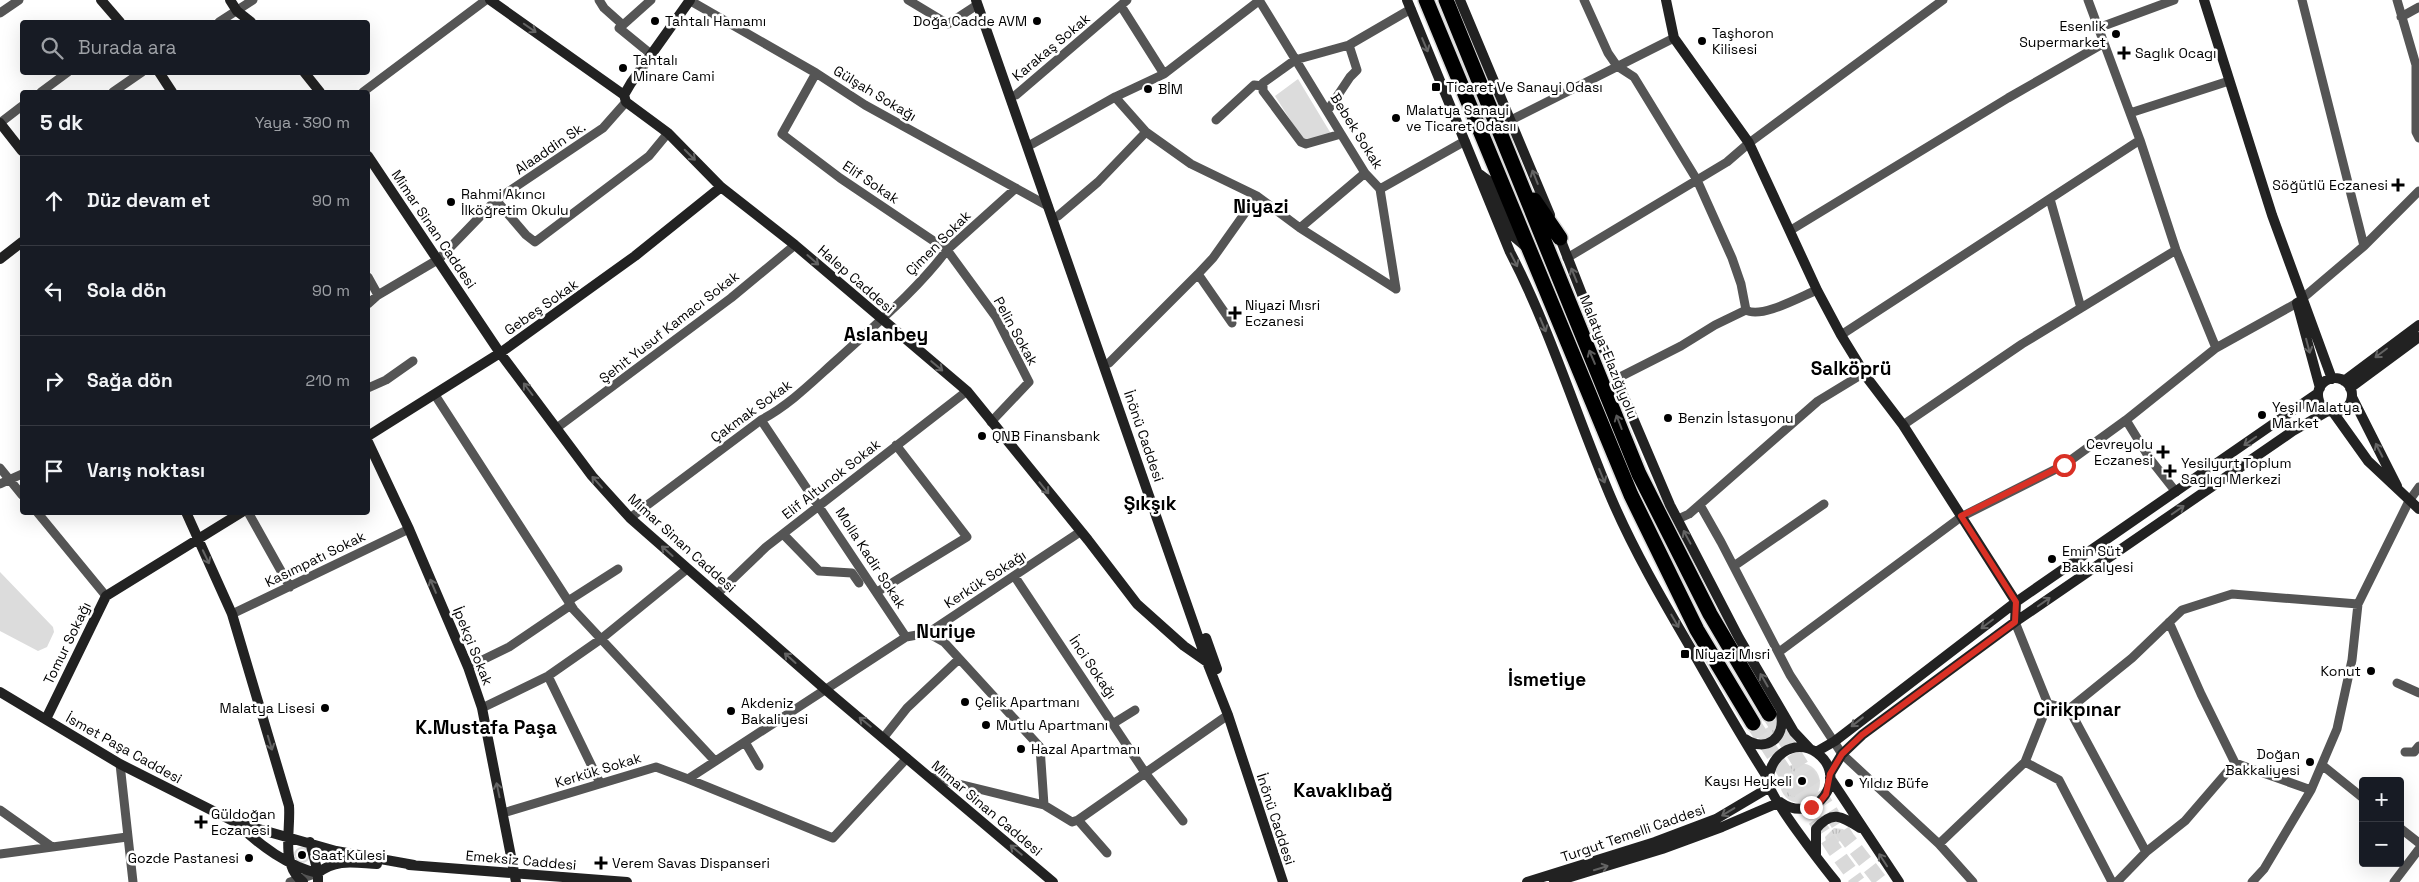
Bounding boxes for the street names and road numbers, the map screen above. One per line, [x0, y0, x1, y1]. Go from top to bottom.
street label: Karakaş Sokak [1008, 9, 1094, 85]
street label: Gülşah Sokağı [830, 61, 920, 125]
street label: Bebek Sokak [1327, 90, 1388, 173]
street label: Alaaddin Sk. [511, 118, 589, 178]
street label: Elif Sokak [839, 156, 903, 208]
street label: Mimar Sinan Caddesi [388, 166, 480, 292]
street label: Çimen Sokak [902, 206, 975, 279]
street label: Halep Caddesi [814, 241, 898, 317]
street label: Şehit Yusuf Kamacı Sokak [595, 266, 743, 387]
street label: Gebeş Sokak [501, 275, 582, 339]
street label: Malatya-Elazığ yolu [1576, 292, 1642, 422]
street label: Pelin Sokak [990, 294, 1042, 369]
street label: Çakmak Sokak [707, 375, 795, 446]
street label: İnönü Caddesi [1120, 388, 1168, 484]
street label: Elif Altunok Sokak [778, 435, 884, 523]
street label: Mimar Sinan Caddesi [624, 490, 740, 596]
street label: Molla Kadir Sokak [832, 504, 911, 612]
street label: Kasımpatı Sokak [262, 527, 369, 591]
street label: Kerkük Sokağı [941, 546, 1029, 612]
street label: Tomur Sokağı [39, 599, 95, 687]
street label: İpekçi Sokak [449, 604, 497, 688]
street label: İnci Sokağı [1065, 632, 1121, 702]
street label: İsmet Paşa Caddesi [63, 709, 185, 787]
street label: Kerkük Sokak [553, 748, 644, 792]
street label: Mimar Sinan Caddesi [928, 756, 1046, 860]
street label: İnönü Caddesi [1253, 771, 1299, 867]
street label: Turgut Temelli Caddesi [1559, 800, 1707, 866]
street label: Emeksiz Caddesi [465, 846, 577, 874]

